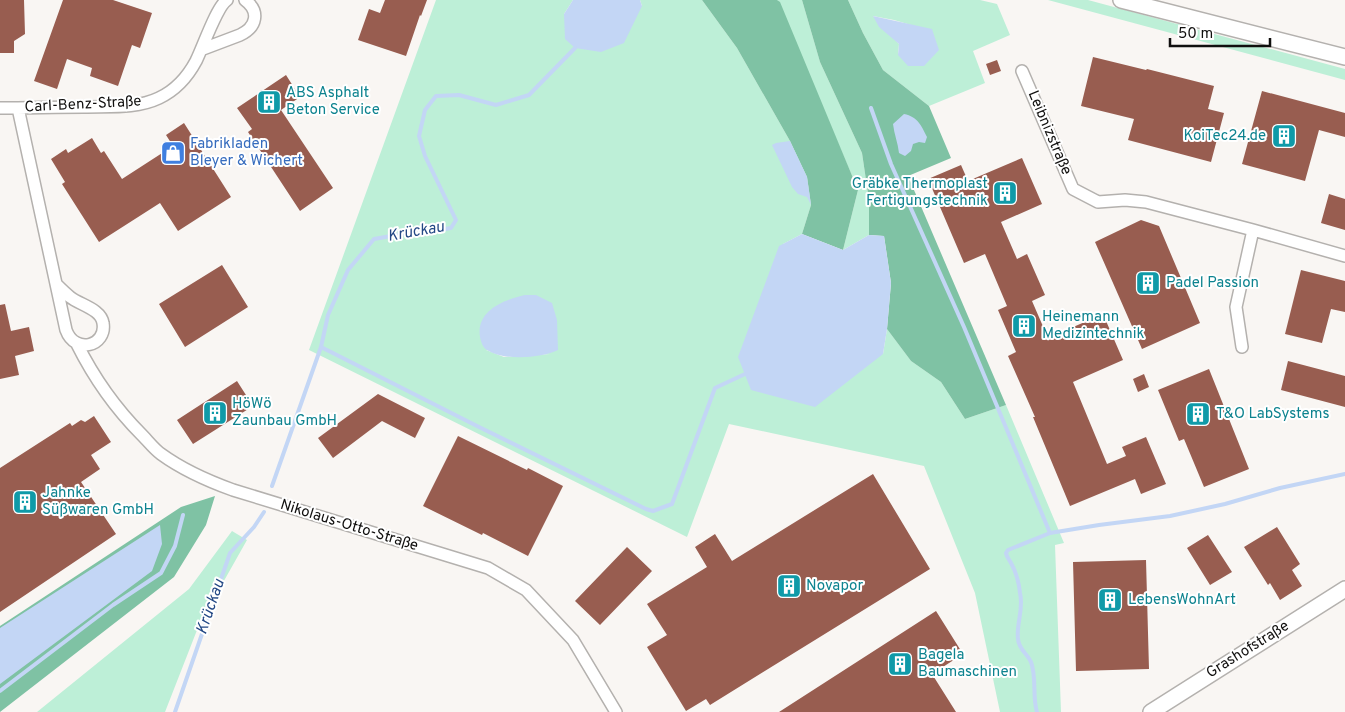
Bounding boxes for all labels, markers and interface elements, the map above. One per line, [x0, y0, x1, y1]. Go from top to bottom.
scale bar [1170, 15, 1270, 47]
text: 50 m [1178, 25, 1213, 44]
place label: ABS Asphalt Beton Service [286, 84, 380, 120]
street label: Leibnizstraße [1023, 88, 1075, 178]
building icon: ABS Asphalt Beton Service [256, 89, 282, 115]
street label: Carl-Benz-Straße [24, 92, 142, 118]
building icon: KoiTec24.de [1271, 123, 1297, 149]
place label: KoiTec24.de [1183, 127, 1266, 146]
place label: Fabrikladen Bleyer & Wichert [190, 135, 303, 171]
shop icon: Fabrikladen Bleyer & Wichert [160, 140, 186, 166]
place label: Gräbke Thermoplast Fertigungstechnik [852, 175, 988, 211]
building icon: Gräbke Thermoplast Fertigungstechnik [992, 180, 1018, 206]
water label: Krückau [386, 217, 446, 247]
building icon: Padel Passion [1135, 270, 1161, 296]
place label: Padel Passion [1166, 274, 1259, 293]
place label: Heinemann Medizintechnik [1042, 308, 1145, 344]
building icon: Heinemann Medizintechnik [1011, 313, 1037, 339]
place label: HöWö Zaunbau GmbH [232, 395, 337, 431]
building icon: HöWö Zaunbau GmbH [202, 400, 228, 426]
building icon: T&O LabSystems [1185, 401, 1211, 427]
place label: T&O LabSystems [1216, 405, 1330, 424]
place label: Jahnke Süßwaren GmbH [42, 484, 154, 520]
building icon: Jahnke Süßwaren GmbH [12, 489, 38, 515]
street label: Nikolaus-Otto-Straße [278, 496, 420, 556]
building icon: Novapor [776, 573, 802, 599]
water label: Krückau [192, 576, 230, 637]
place label: Novapor [806, 577, 863, 596]
building icon: LebensWohnArt [1097, 587, 1123, 613]
place label: LebensWohnArt [1128, 591, 1236, 610]
street label: Grashofstraße [1203, 617, 1293, 683]
place label: Bagela Baumaschinen [918, 646, 1017, 682]
building icon: Bagela Baumaschinen [887, 651, 913, 677]

